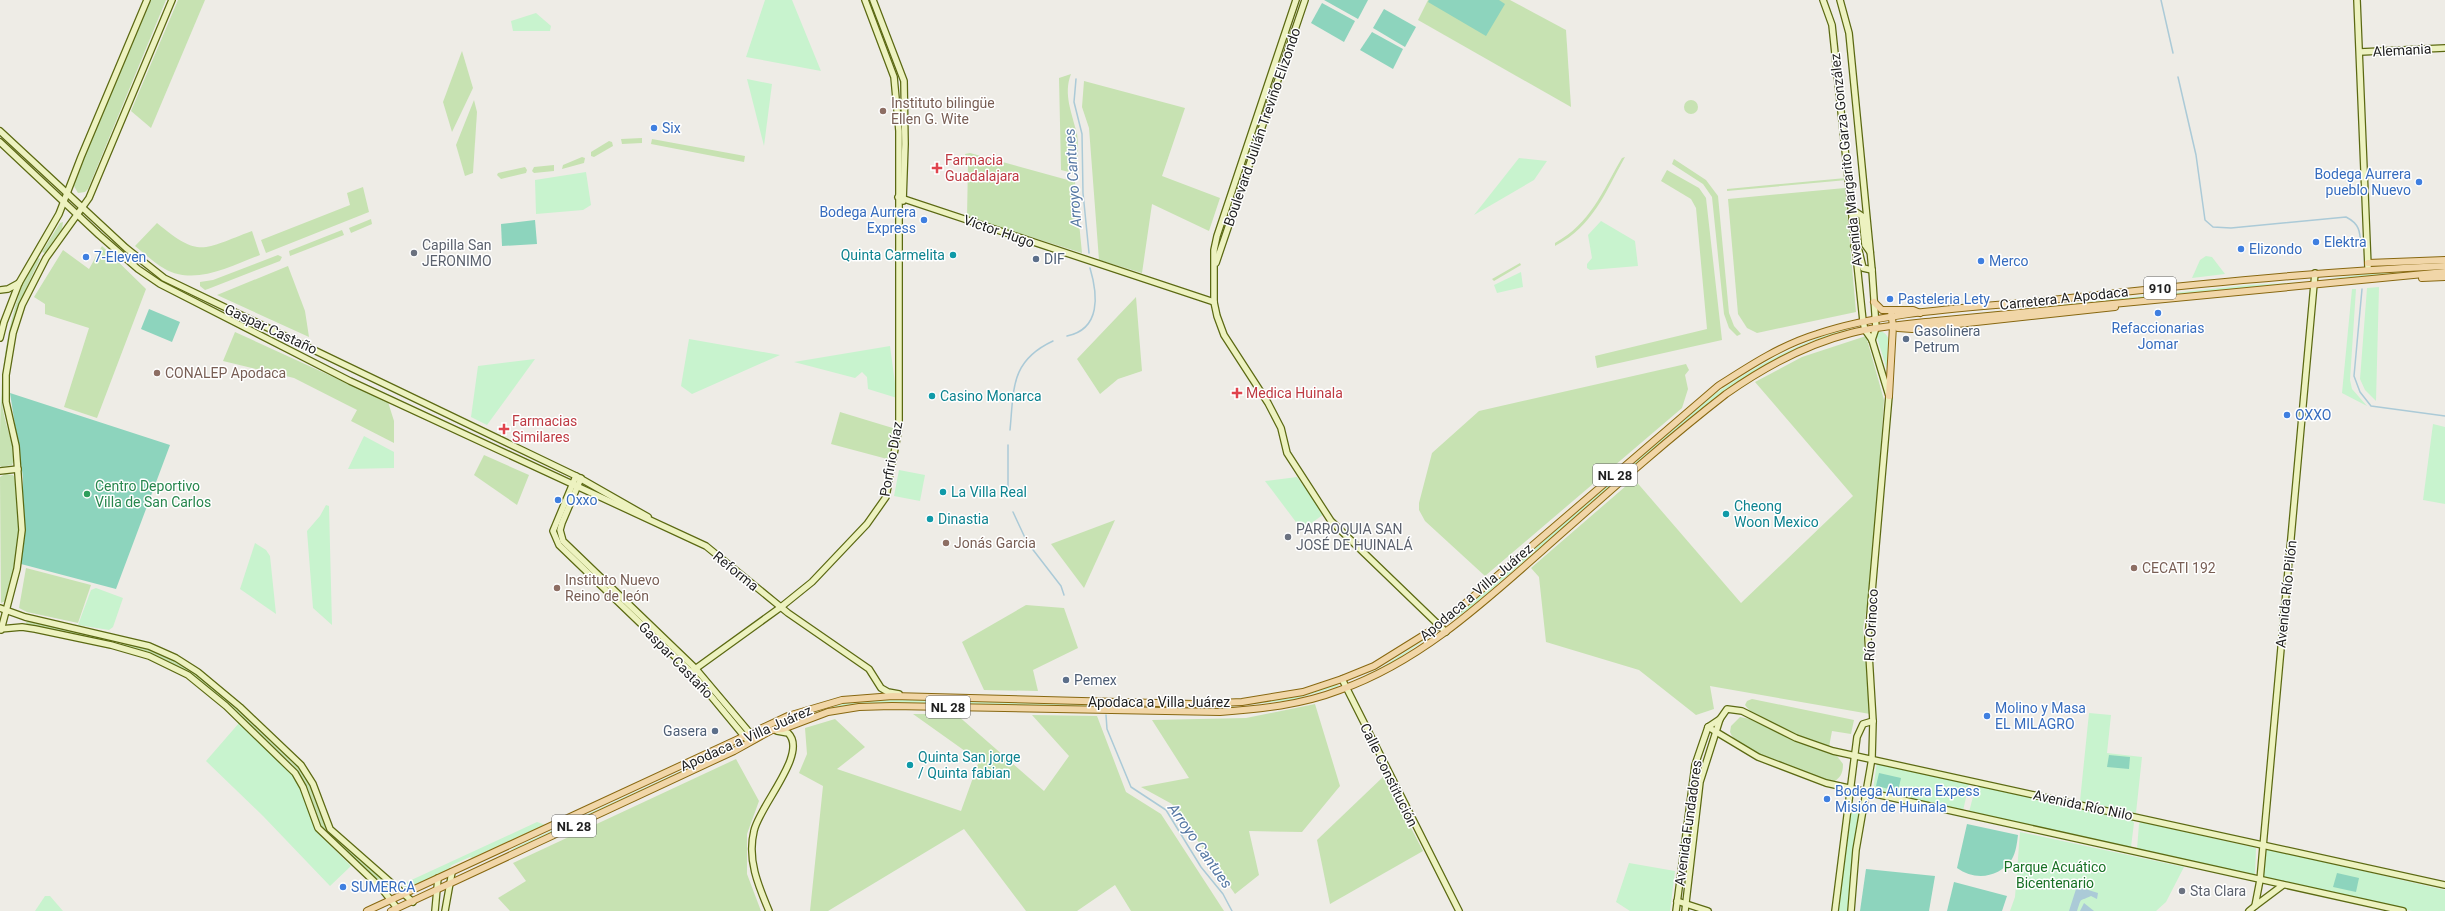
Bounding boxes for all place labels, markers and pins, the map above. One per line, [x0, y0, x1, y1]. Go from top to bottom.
place label: Instituto bilingüe Ellen G. Wite [891, 95, 995, 127]
marker: Instituto bilingüe Ellen G. Wite [878, 106, 888, 116]
place label: Six [662, 120, 681, 136]
marker: Six [649, 123, 659, 133]
place label: Farmacia Guadalajara [945, 152, 1019, 184]
marker: Farmacia Guadalajara [932, 163, 942, 173]
place label: Bodega Aurrera pueblo Nuevo [2314, 166, 2411, 198]
marker: Bodega Aurrera pueblo Nuevo [2414, 177, 2424, 187]
place label: Bodega Aurrera Express [819, 204, 916, 236]
marker: Bodega Aurrera Express [919, 215, 929, 225]
place label: Elektra [2324, 234, 2367, 250]
place label: Capilla San JERONIMO [422, 237, 492, 269]
marker: Elektra [2311, 237, 2321, 247]
place label: Elizondo [2249, 241, 2302, 257]
marker: Elizondo [2236, 244, 2246, 254]
place label: Quinta Carmelita [841, 247, 945, 263]
marker: Capilla San JERONIMO [409, 248, 419, 258]
place label: 7-Eleven [94, 249, 146, 265]
marker: Quinta Carmelita [948, 250, 958, 260]
place label: DIF [1044, 251, 1065, 267]
marker: 7-Eleven [81, 252, 91, 262]
place label: Merco [1989, 253, 2029, 269]
marker: DIF [1031, 254, 1041, 264]
marker: Merco [1976, 256, 1986, 266]
place label: Pasteleria Lety [1898, 291, 1990, 307]
marker: Pasteleria Lety [1885, 294, 1895, 304]
marker: Refaccionarias Jomar [2153, 308, 2163, 318]
place label: Refaccionarias Jomar [2112, 320, 2204, 352]
place label: Gasolinera Petrum [1914, 323, 1980, 355]
marker: Gasolinera Petrum [1901, 334, 1911, 344]
place label: CONALEP Apodaca [165, 365, 286, 381]
marker: CONALEP Apodaca [152, 368, 162, 378]
place label: Medica Huinala [1246, 385, 1343, 401]
marker: Medica Huinala [1231, 387, 1243, 399]
place label: Casino Monarca [940, 388, 1042, 404]
marker: Casino Monarca [927, 391, 937, 401]
place label: OXXO [2295, 407, 2332, 423]
marker: OXXO [2282, 410, 2292, 420]
place label: Farmacias Similares [512, 413, 577, 445]
marker: Farmacias Similares [499, 424, 509, 434]
place label: Centro Deportivo Villa de San Carlos [95, 478, 211, 510]
place label: La Villa Real [951, 484, 1027, 500]
marker: La Villa Real [938, 487, 948, 497]
marker: Centro Deportivo Villa de San Carlos [82, 489, 92, 499]
place label: Oxxo [566, 492, 597, 508]
marker: Oxxo [553, 495, 563, 505]
place label: Cheong Woon Mexico [1734, 498, 1819, 530]
marker: Cheong Woon Mexico [1721, 509, 1731, 519]
place label: Dinastia [938, 511, 989, 527]
marker: Dinastia [925, 514, 935, 524]
place label: PARROQUIA SAN JOSÉ DE HUINALÁ [1296, 521, 1413, 553]
marker: PARROQUIA SAN JOSÉ DE HUINALÁ [1283, 532, 1293, 542]
place label: Jonás Garcia [954, 535, 1036, 551]
marker: Jonás Garcia [941, 538, 951, 548]
place label: CECATI 192 [2142, 560, 2216, 576]
marker: CECATI 192 [2129, 563, 2139, 573]
place label: Instituto Nuevo Reino de león [565, 572, 660, 604]
marker: Instituto Nuevo Reino de león [552, 583, 562, 593]
place label: Pemex [1074, 672, 1117, 688]
marker: Pemex [1061, 675, 1071, 685]
place label: Molino y Masa EL MILAGRO [1995, 700, 2086, 732]
marker: Molino y Masa EL MILAGRO [1982, 711, 1992, 721]
place label: Gasera [663, 723, 707, 739]
marker: Gasera [710, 726, 720, 736]
place label: Quinta San jorge / Quinta fabian [918, 749, 1021, 781]
marker: Quinta San jorge / Quinta fabian [905, 760, 915, 770]
place label: Bodega Aurrera Expess Misión de Huinala [1835, 783, 1980, 815]
marker: Bodega Aurrera Expess Misión de Huinala [1822, 794, 1832, 804]
place label: SUMERCA [351, 879, 415, 895]
marker: SUMERCA [338, 882, 348, 892]
place label: Sta Clara [2190, 883, 2246, 899]
marker: Sta Clara [2177, 886, 2187, 896]

